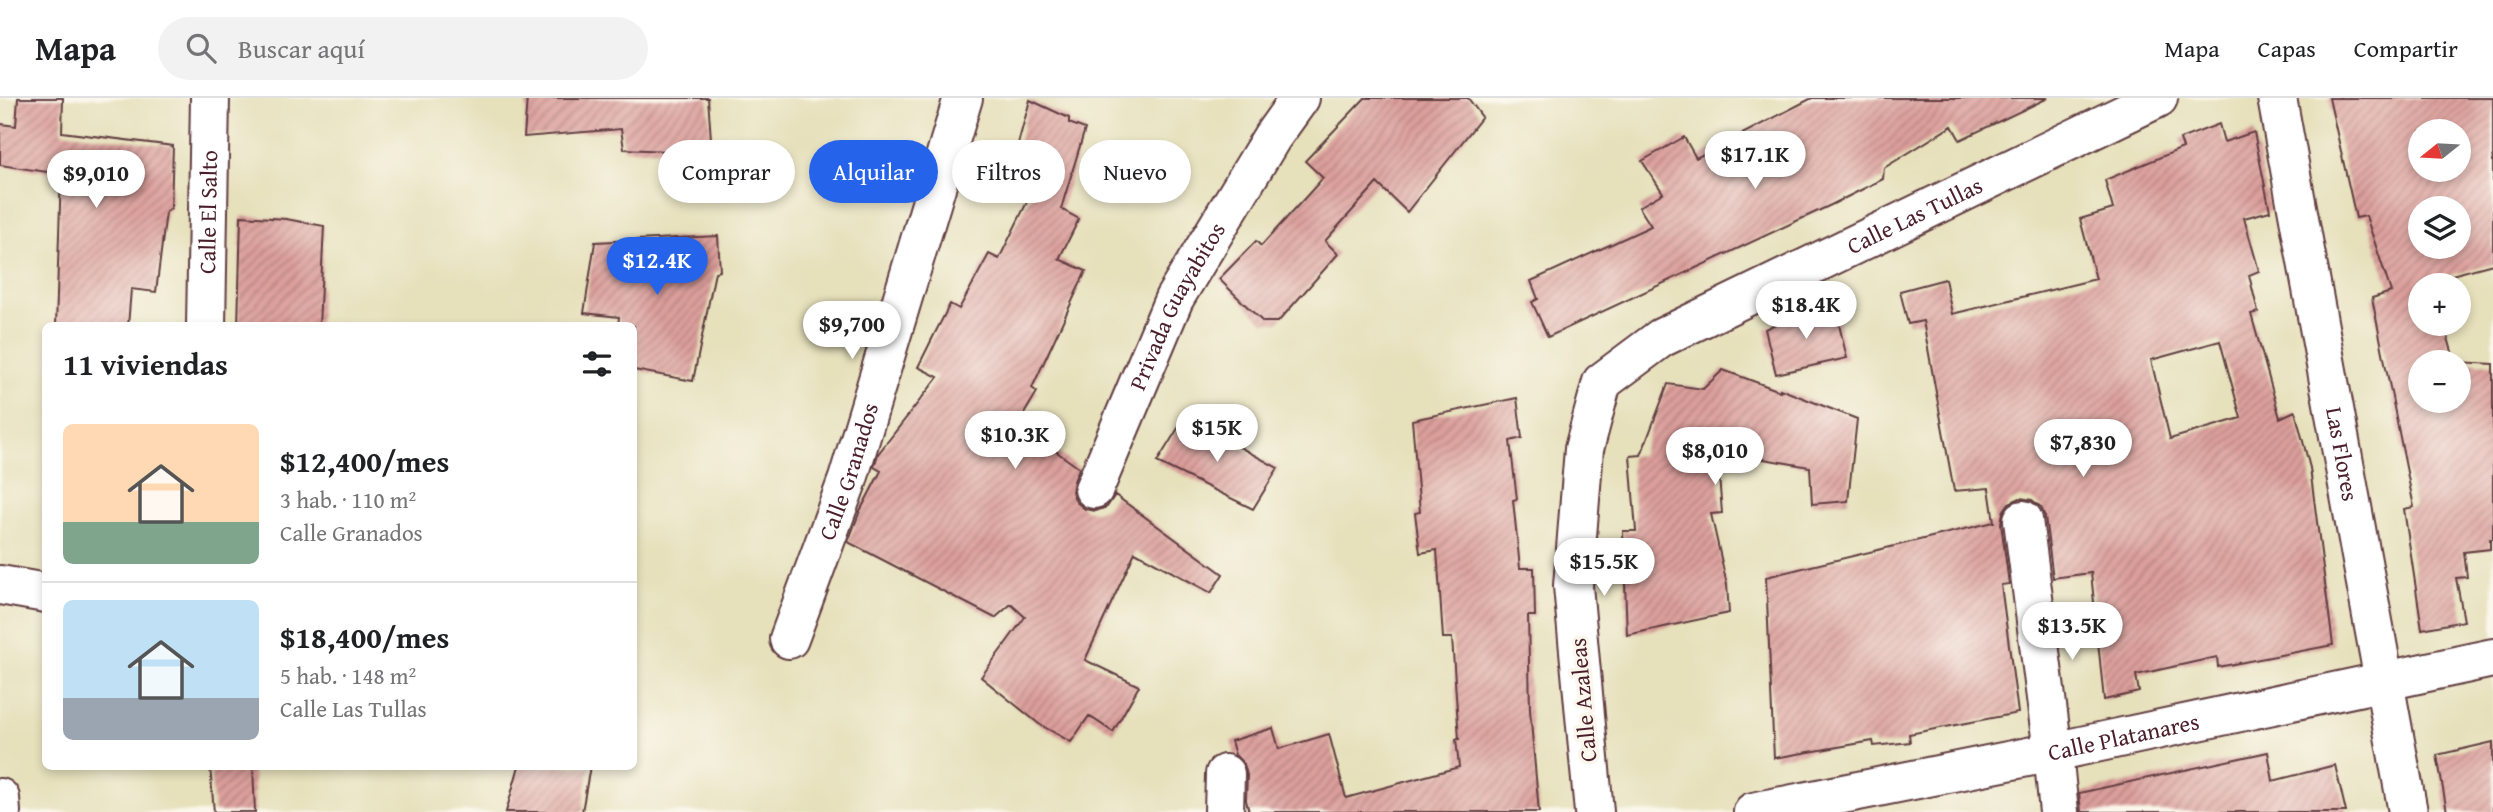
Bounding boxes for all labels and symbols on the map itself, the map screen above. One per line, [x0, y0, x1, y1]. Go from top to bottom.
north arrow [2408, 119, 2471, 182]
pin: $17.1K [1698, 132, 1812, 191]
pin: $9,010 [39, 150, 153, 210]
street label: Calle El Salto [190, 150, 225, 274]
street label: Calle Las Tullas [1841, 168, 1988, 262]
street label: Privada Guayabitos [1120, 216, 1233, 395]
pin: $12.4K [600, 238, 714, 297]
pin: $18.4K [1749, 282, 1863, 341]
pin: $9,700 [795, 302, 909, 361]
street label: Calle Granados [810, 399, 886, 545]
pin: $15K [1176, 404, 1258, 464]
street label: Las Flores [2318, 404, 2368, 504]
pin: $10.3K [958, 412, 1072, 471]
pin: $7,830 [2026, 420, 2140, 479]
pin: $8,010 [1658, 428, 1772, 487]
pin: $15.5K [1547, 538, 1661, 598]
pin: $13.5K [2015, 602, 2129, 662]
street label: Calle Azaleas [1561, 637, 1604, 763]
street label: Calle Platanares [2045, 704, 2202, 769]

